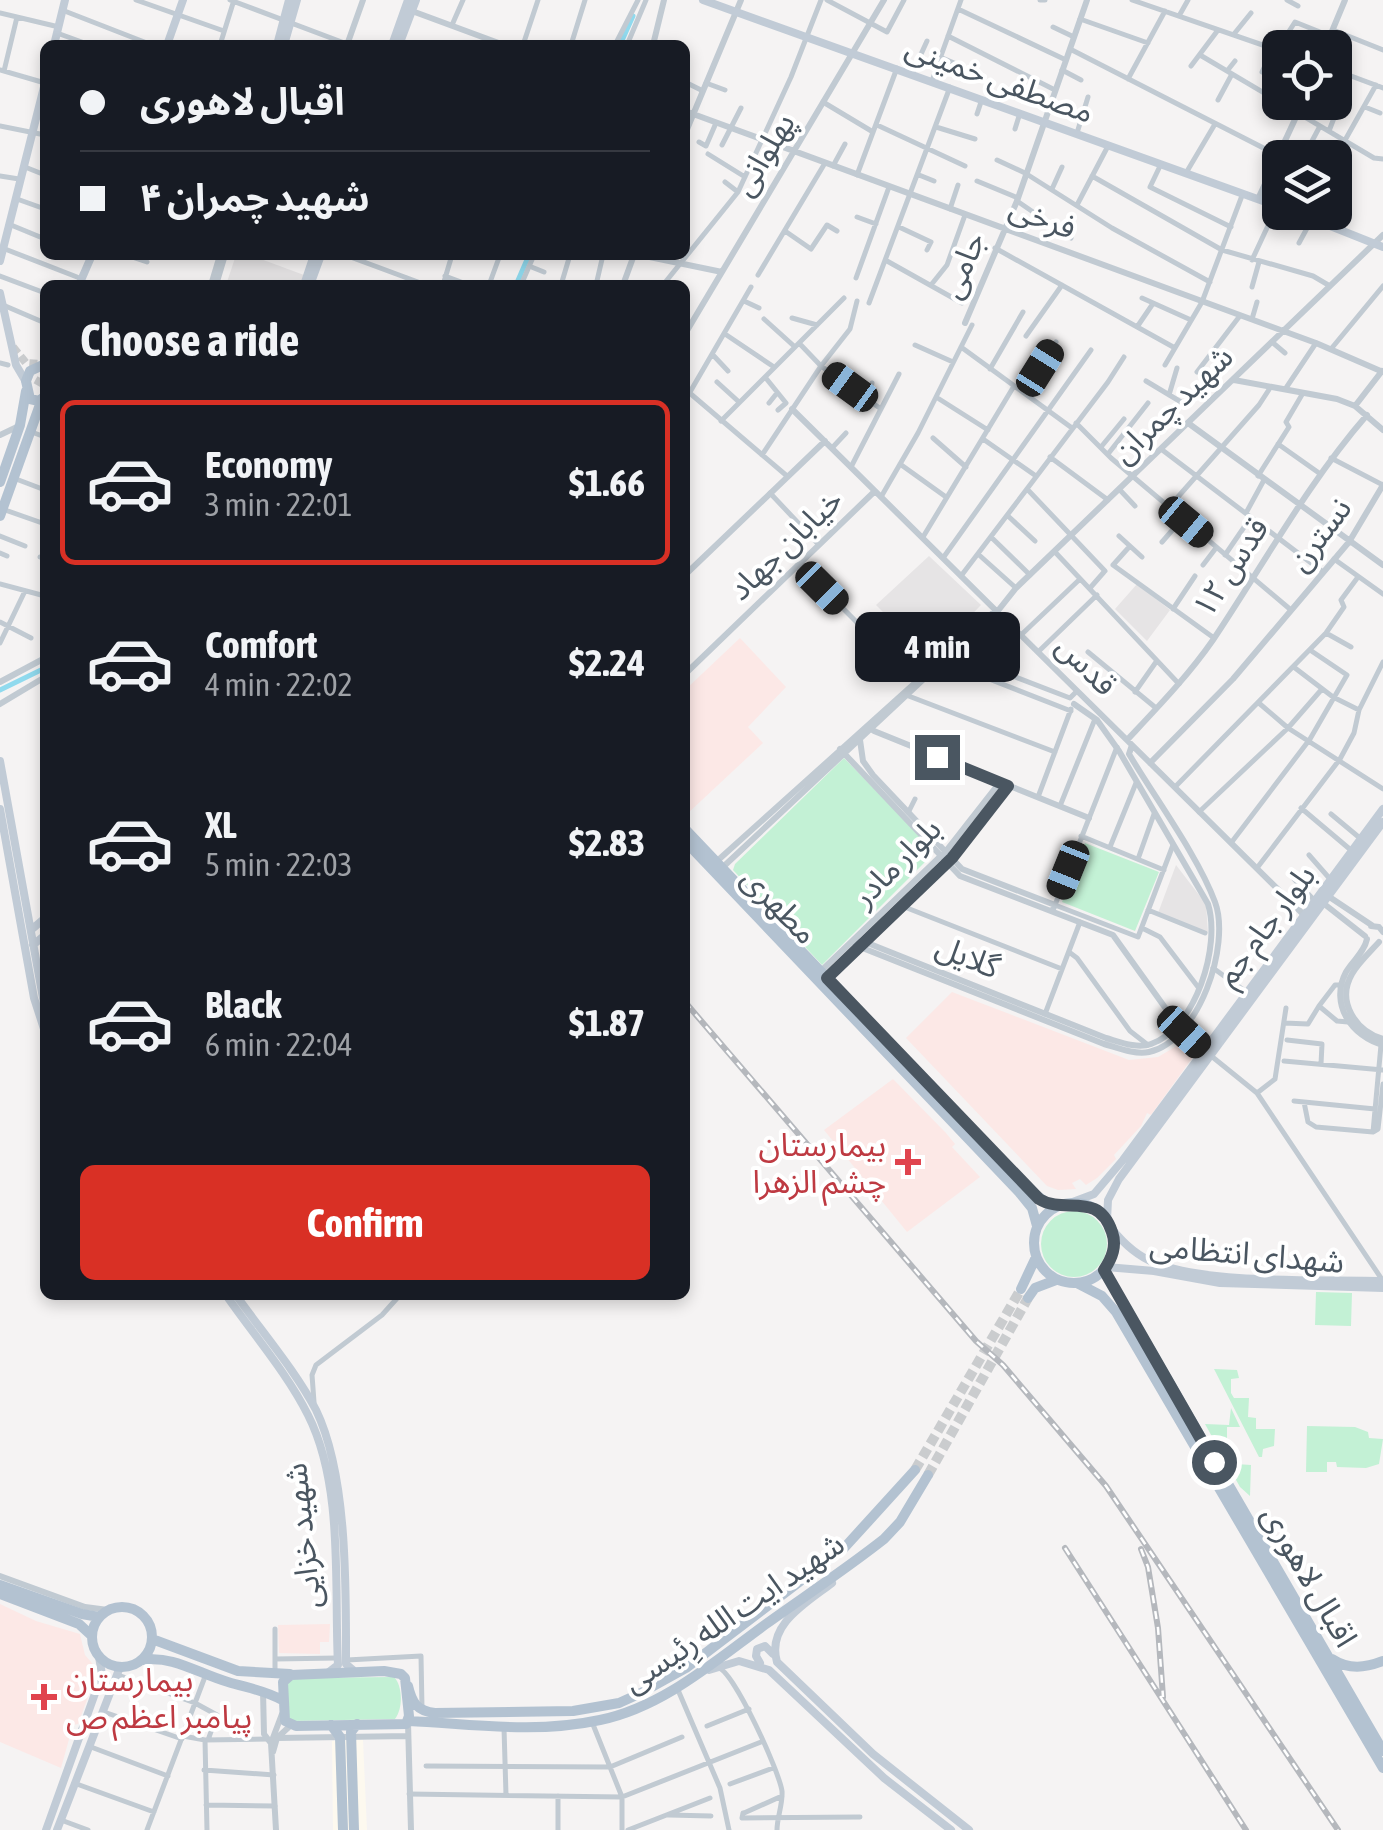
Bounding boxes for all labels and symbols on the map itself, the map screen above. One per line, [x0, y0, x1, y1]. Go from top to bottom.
street label: مصطفی خمینی [901, 28, 1099, 130]
street label: پهلوانی [724, 106, 804, 203]
street label: فرخی [1004, 188, 1081, 247]
street label: جامی [932, 226, 992, 304]
car [1011, 335, 1069, 401]
street label: شهید چمران [1104, 337, 1241, 472]
car [817, 357, 883, 417]
street label: خیابان جهاد [720, 481, 850, 607]
street label: نسترن [1279, 490, 1359, 579]
car [1153, 491, 1219, 553]
street label: قدس ۱۲ [1184, 510, 1276, 624]
car [790, 556, 854, 620]
callout: 4 min [854, 612, 1020, 682]
street label: قدس [1049, 627, 1125, 703]
route end [915, 735, 960, 780]
street label: بلوار مادر [843, 810, 949, 915]
car [1043, 837, 1093, 903]
street label: بلوار جام جم [1208, 857, 1327, 996]
street label: مطهری [734, 859, 826, 952]
street label: گلایل [931, 927, 1006, 986]
car [1152, 1001, 1216, 1063]
place label: بیمارستان چشم الزهرا [752, 1126, 886, 1206]
marker: بیمارستان چشم الزهرا [895, 1149, 921, 1175]
street label: شهدای انتظامی [1148, 1226, 1346, 1280]
route start [1192, 1440, 1237, 1485]
street label: شهید خزایی [276, 1461, 329, 1611]
street label: اقبال لاهوری [1254, 1499, 1365, 1654]
street label: شهید ایت الله رِئیسی [615, 1524, 854, 1705]
place label: بیمارستان پیامبر اعظم ص [66, 1661, 252, 1741]
marker: بیمارستان پیامبر اعظم ص [31, 1684, 57, 1710]

